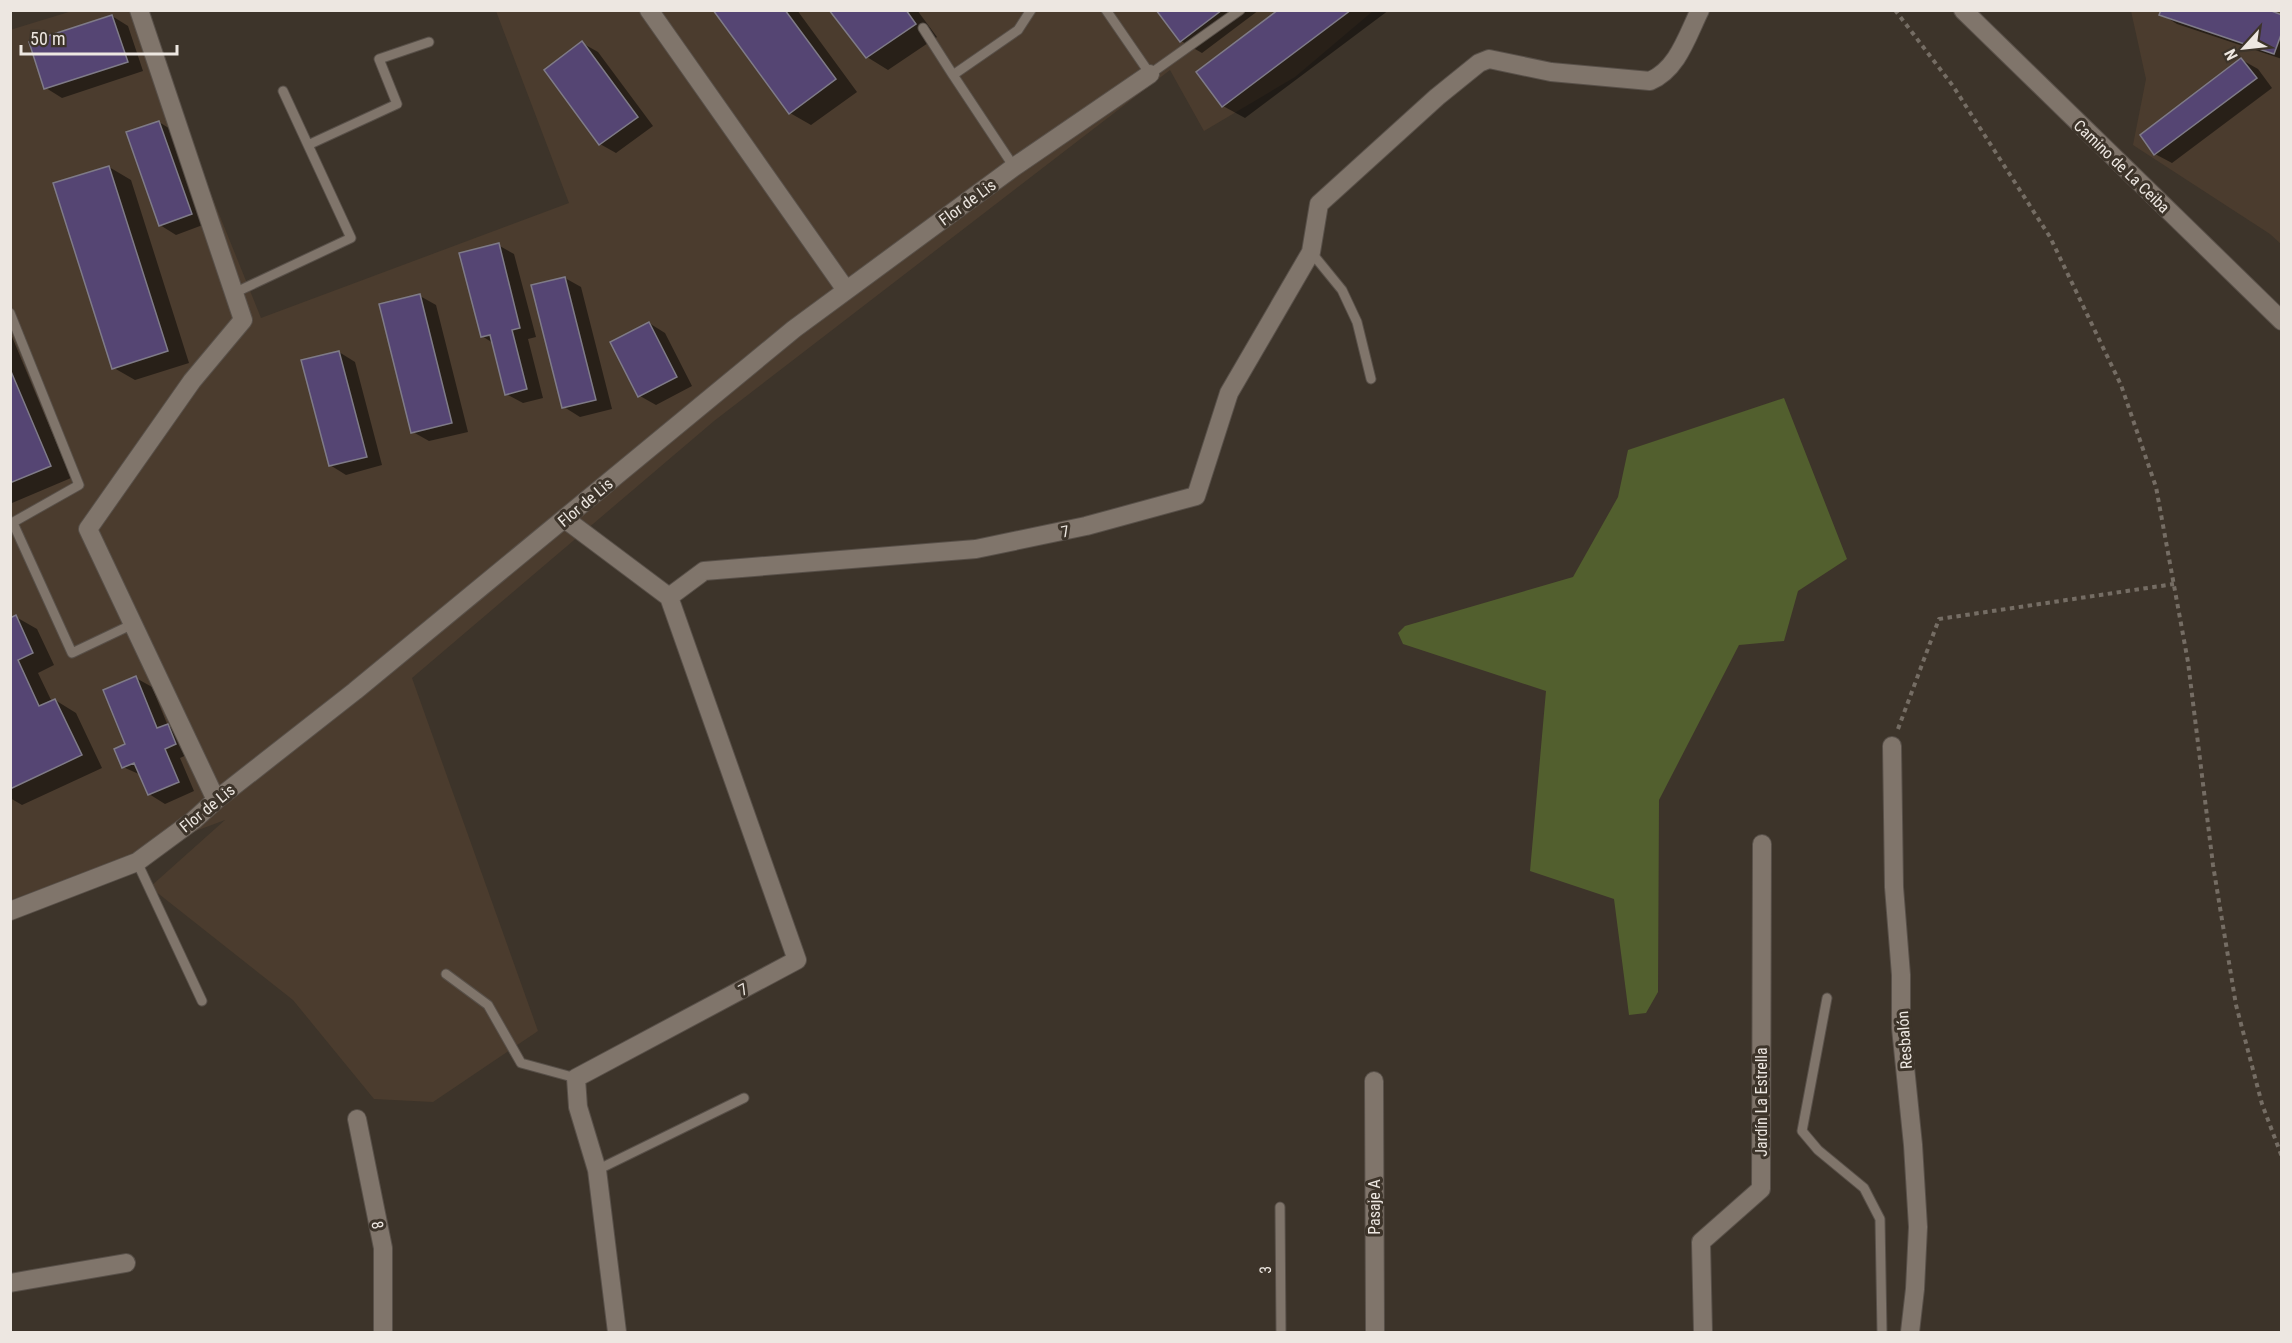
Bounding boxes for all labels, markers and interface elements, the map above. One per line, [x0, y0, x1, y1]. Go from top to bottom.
scale bar [21, 18, 177, 56]
north arrow [2214, 18, 2274, 78]
text: 50 m [30, 28, 65, 49]
text: N [2220, 46, 2242, 63]
street label: Camino de La Ceiba [2070, 116, 2173, 217]
street label: Flor de Lis [935, 175, 999, 229]
street label: Flor de Lis [554, 474, 617, 531]
street label: 7 [1059, 521, 1071, 542]
street label: Flor de Lis [176, 780, 239, 836]
street label: 7 [735, 979, 751, 1000]
street label: Resbalón [1893, 1010, 1916, 1070]
street label: Jardín La Estrella [1752, 1047, 1771, 1157]
street label: Pasaje A [1365, 1179, 1384, 1235]
street label: 8 [367, 1219, 388, 1231]
street label: 3 [1256, 1266, 1275, 1274]

